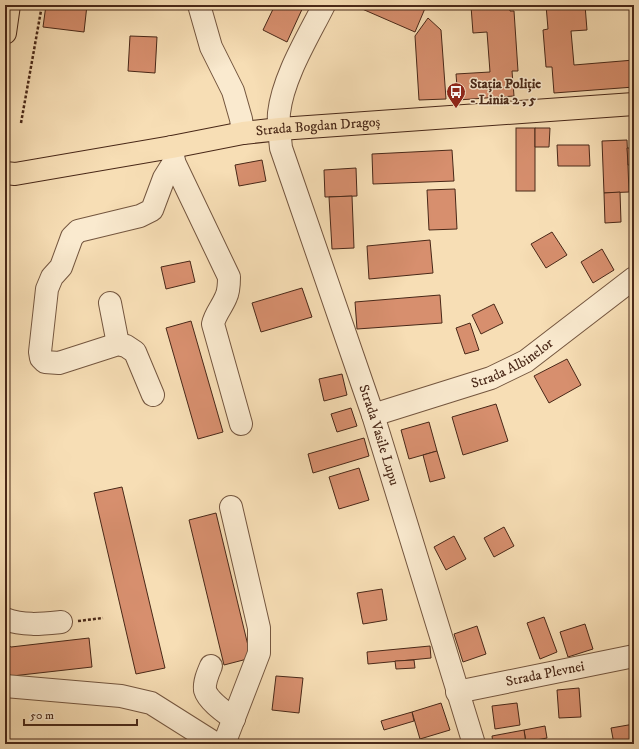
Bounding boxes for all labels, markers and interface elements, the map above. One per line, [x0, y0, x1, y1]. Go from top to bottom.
place label: Stația Poliție - Linia 2 , 5 [470, 75, 541, 109]
bus stop icon: Stația Poliție - Linia 2 , 5 [445, 81, 467, 109]
street label: Strada Bogdan Dragoș [255, 113, 381, 141]
street label: Strada Albinelor [469, 334, 558, 393]
street label: Strada Vasile Lupu [354, 382, 403, 488]
street label: Strada Plevnei [504, 657, 587, 691]
scale bar [24, 701, 137, 727]
text: 50 m [30, 708, 54, 723]

